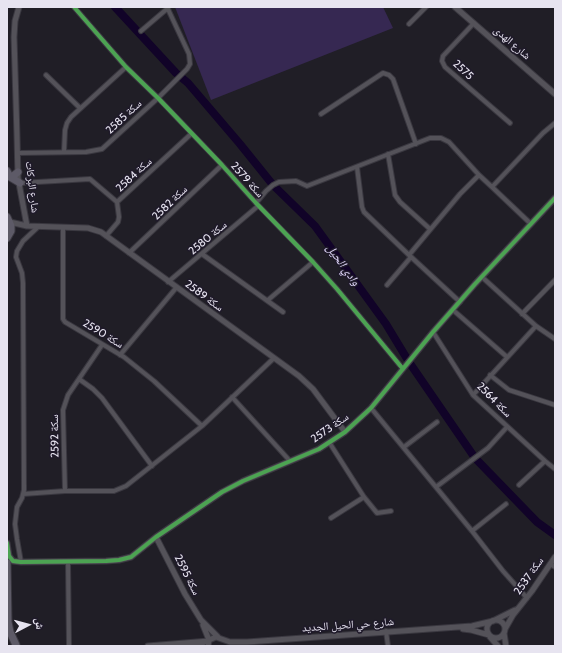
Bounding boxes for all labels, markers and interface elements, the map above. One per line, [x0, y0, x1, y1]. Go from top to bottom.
street label: شارع الهدى [491, 23, 533, 63]
street label: 2575 [450, 57, 476, 83]
street label: سكة 2585 [103, 97, 145, 137]
street label: سكة 2584 [113, 155, 155, 195]
street label: شارع البركات [22, 160, 42, 214]
street label: سكة 2579 [228, 160, 266, 200]
street label: سكة 2582 [150, 183, 190, 223]
street label: سكة 2580 [186, 218, 230, 258]
water label: وادي الحيل [323, 241, 363, 289]
street label: سكة 2589 [182, 278, 226, 314]
street label: سكة 2590 [80, 317, 126, 351]
street label: سكة 2564 [474, 380, 514, 420]
street label: سكة 2573 [309, 410, 351, 446]
street label: سكة 2592 [48, 414, 62, 458]
street label: سكة 2595 [171, 553, 203, 597]
street label: سكة 2537 [511, 555, 547, 597]
north arrow [8, 605, 48, 645]
street label: شارع حي الحيل الجديد [302, 615, 394, 635]
text: ش [32, 617, 48, 630]

